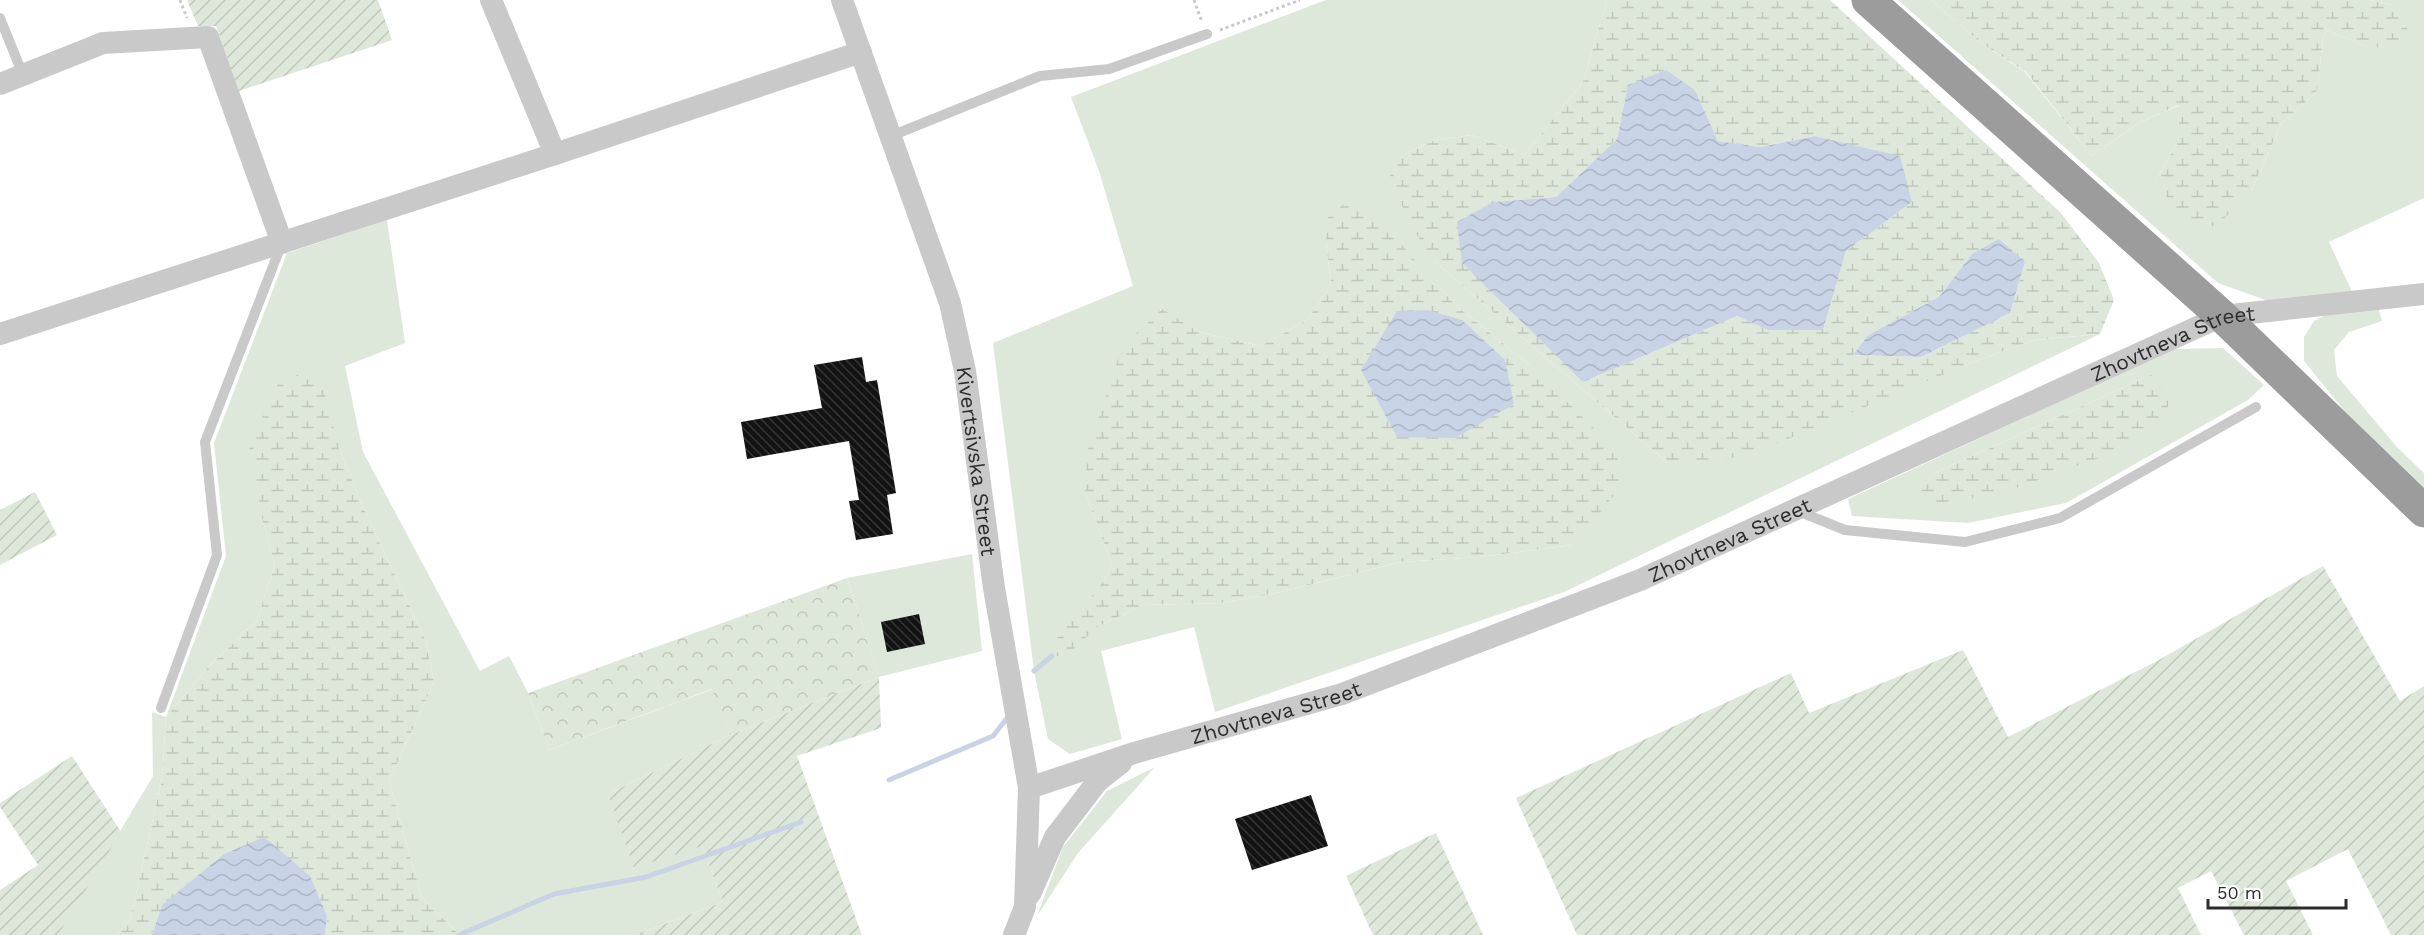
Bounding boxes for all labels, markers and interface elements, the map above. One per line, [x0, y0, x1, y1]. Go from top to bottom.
street label: Zhovtneva Street [2087, 300, 2256, 386]
street label: Kivertsivska Street [952, 365, 1002, 557]
street label: Zhovtneva Street [1644, 492, 1815, 587]
street label: Zhovtneva Street [1188, 675, 1364, 749]
scale bar [2208, 872, 2346, 910]
text: 50 m [2217, 882, 2262, 903]

